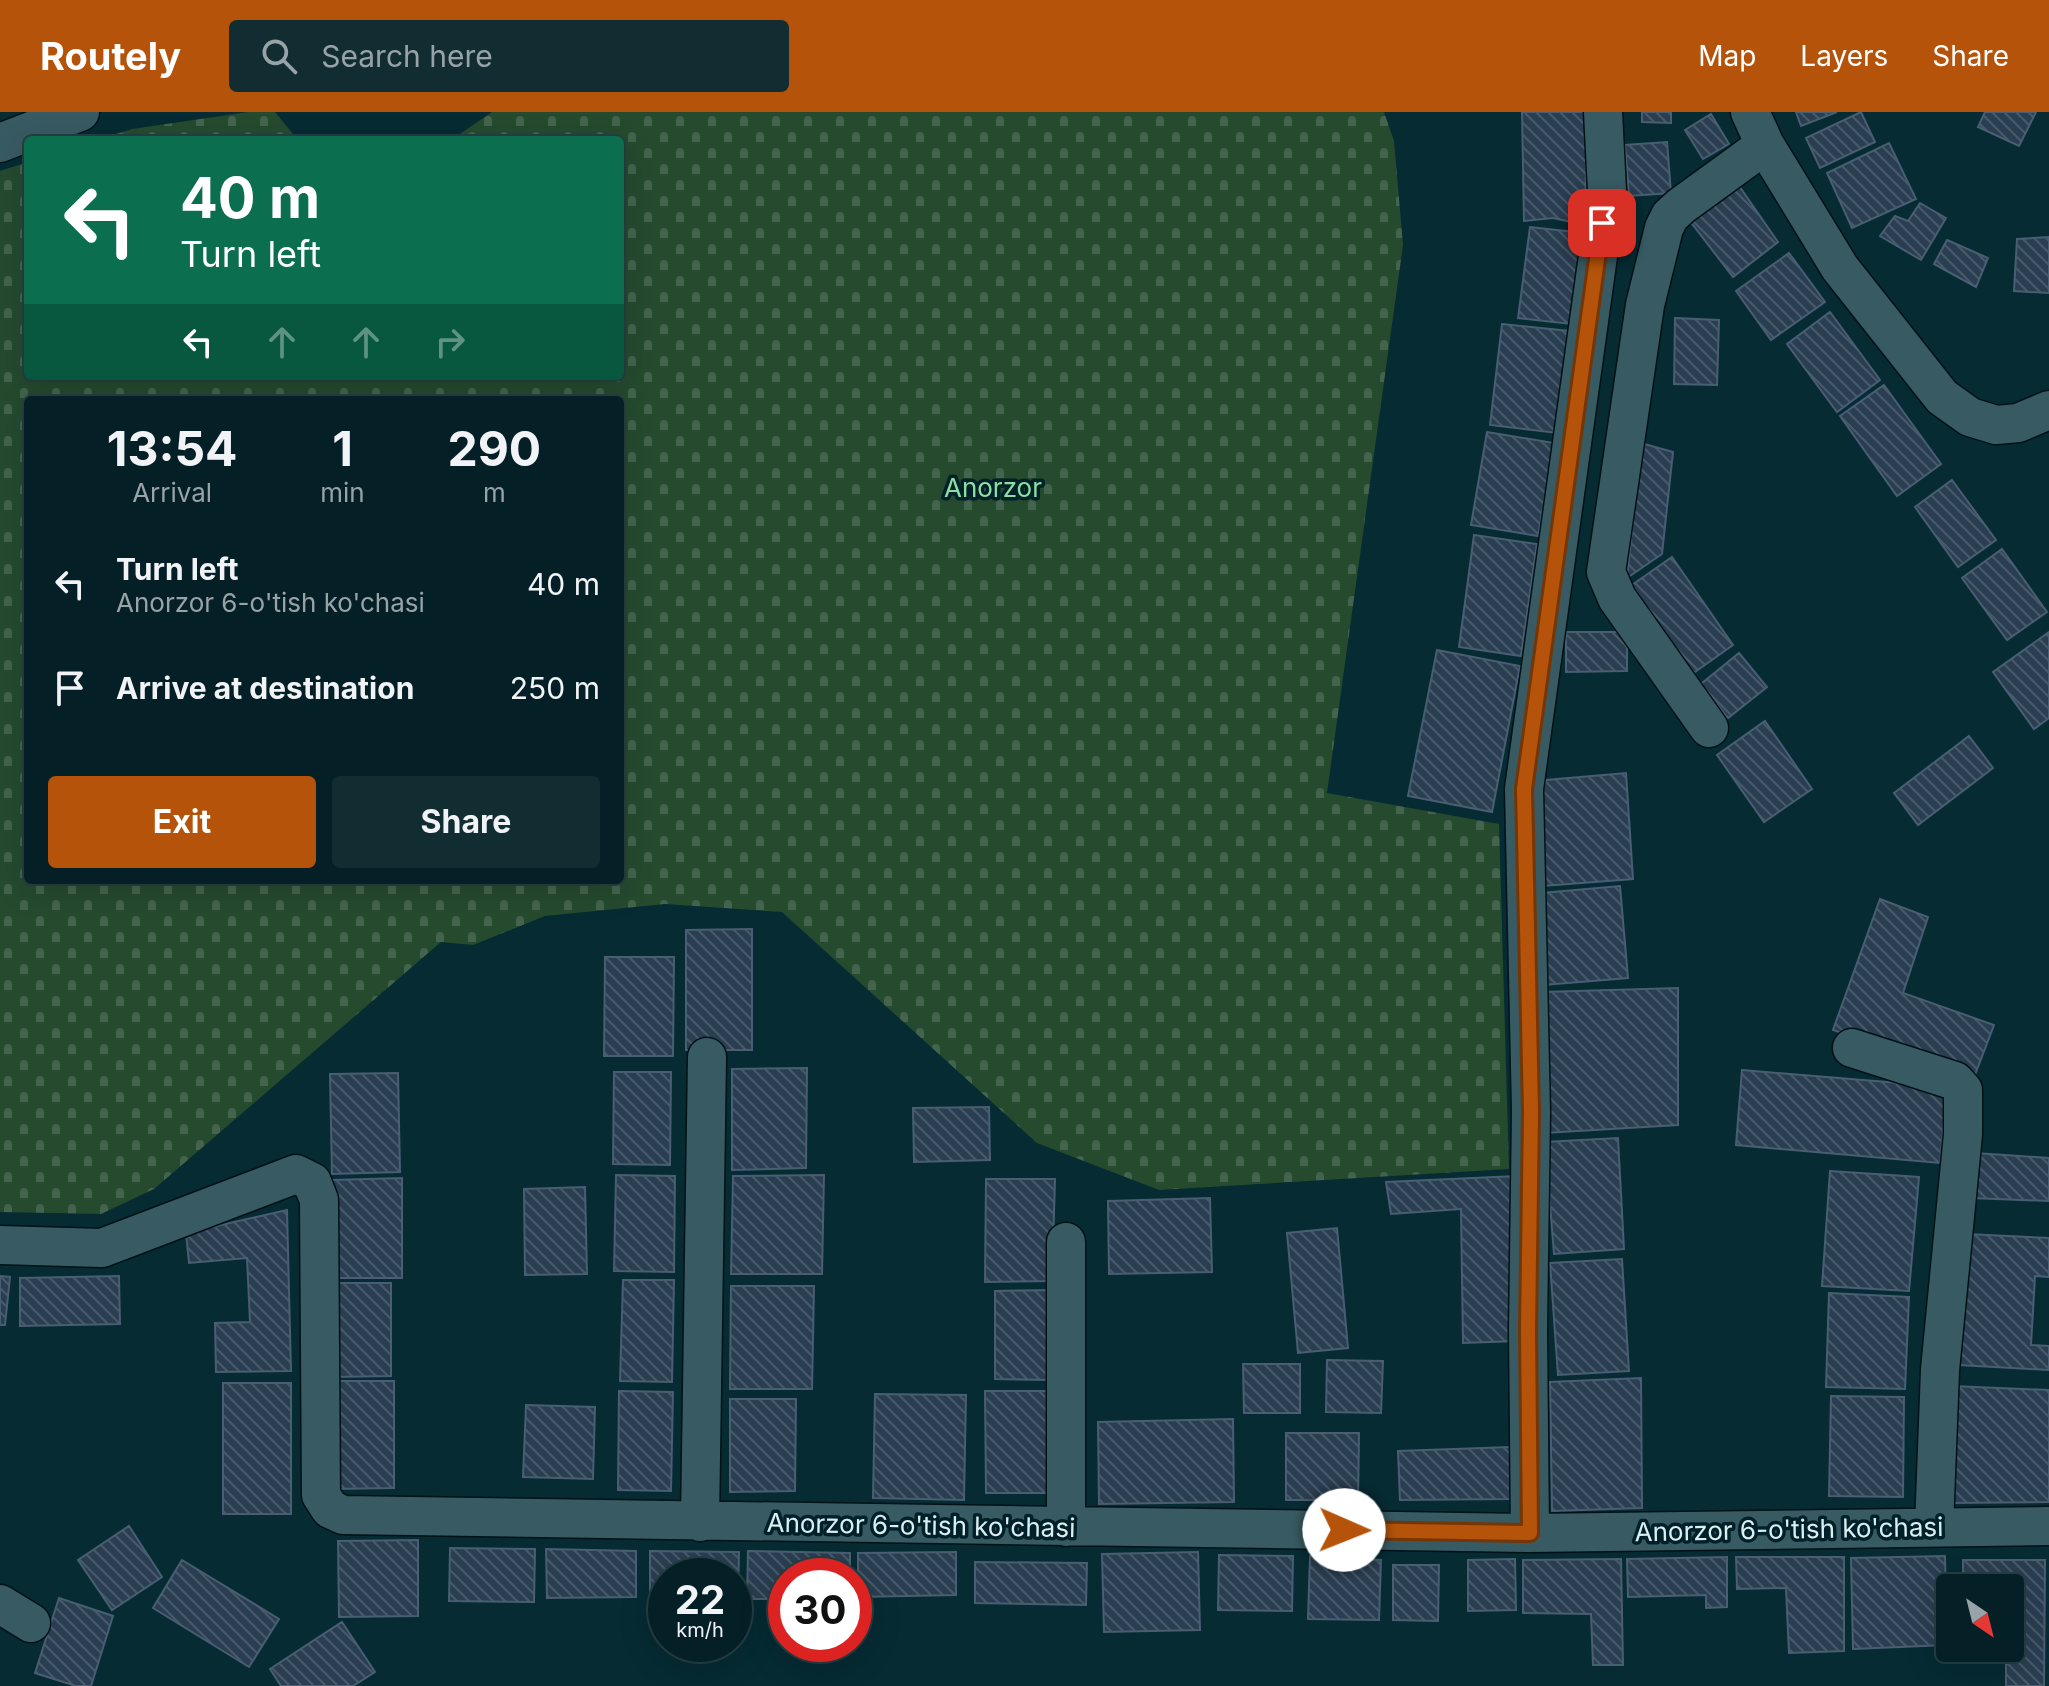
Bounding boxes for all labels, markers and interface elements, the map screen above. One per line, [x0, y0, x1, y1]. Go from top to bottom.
search box [229, 20, 789, 92]
text: Routely [40, 33, 181, 79]
icon: search [257, 34, 301, 78]
text: Search here [321, 38, 493, 74]
text: Map [1698, 39, 1756, 73]
text: Layers [1800, 39, 1888, 73]
text: Share [1932, 39, 2009, 73]
text: 40 m [180, 164, 320, 232]
icon: left [48, 168, 152, 272]
pin [1568, 189, 1636, 257]
icon: arrive [1580, 201, 1624, 245]
text: Turn left [180, 232, 321, 276]
icon: left [176, 320, 220, 364]
icon: ahead [260, 320, 304, 364]
icon: ahead [344, 320, 388, 364]
icon: right [428, 320, 472, 364]
text: 13:54 [107, 419, 238, 478]
text: 1 [332, 419, 353, 478]
text: 290 [447, 419, 541, 478]
park label: Anorzor [944, 472, 1042, 503]
text: Arrival [132, 477, 212, 508]
text: min [320, 477, 365, 508]
text: m [483, 477, 506, 508]
text: Turn left [116, 551, 238, 587]
icon: left [48, 562, 92, 606]
text: 40 m [527, 566, 600, 602]
text: Anorzor 6-o'tish ko'chasi [116, 587, 425, 618]
icon: arrive [48, 666, 92, 710]
text: Arrive at destination [116, 670, 414, 706]
text: 250 m [510, 670, 600, 706]
button: Exit [48, 776, 316, 868]
button: Share [332, 776, 600, 868]
position arrow [1302, 1488, 1386, 1572]
street label: Anorzor 6-o'tish ko'chasi [766, 1507, 1076, 1543]
street label: Anorzor 6-o'tish ko'chasi [1634, 1511, 1944, 1547]
speed limit sign: 30 [768, 1558, 872, 1662]
north arrow [1936, 1574, 2024, 1662]
map controls [1936, 1574, 2024, 1662]
text: 22 [675, 1575, 725, 1624]
text: km/h [676, 1618, 724, 1642]

